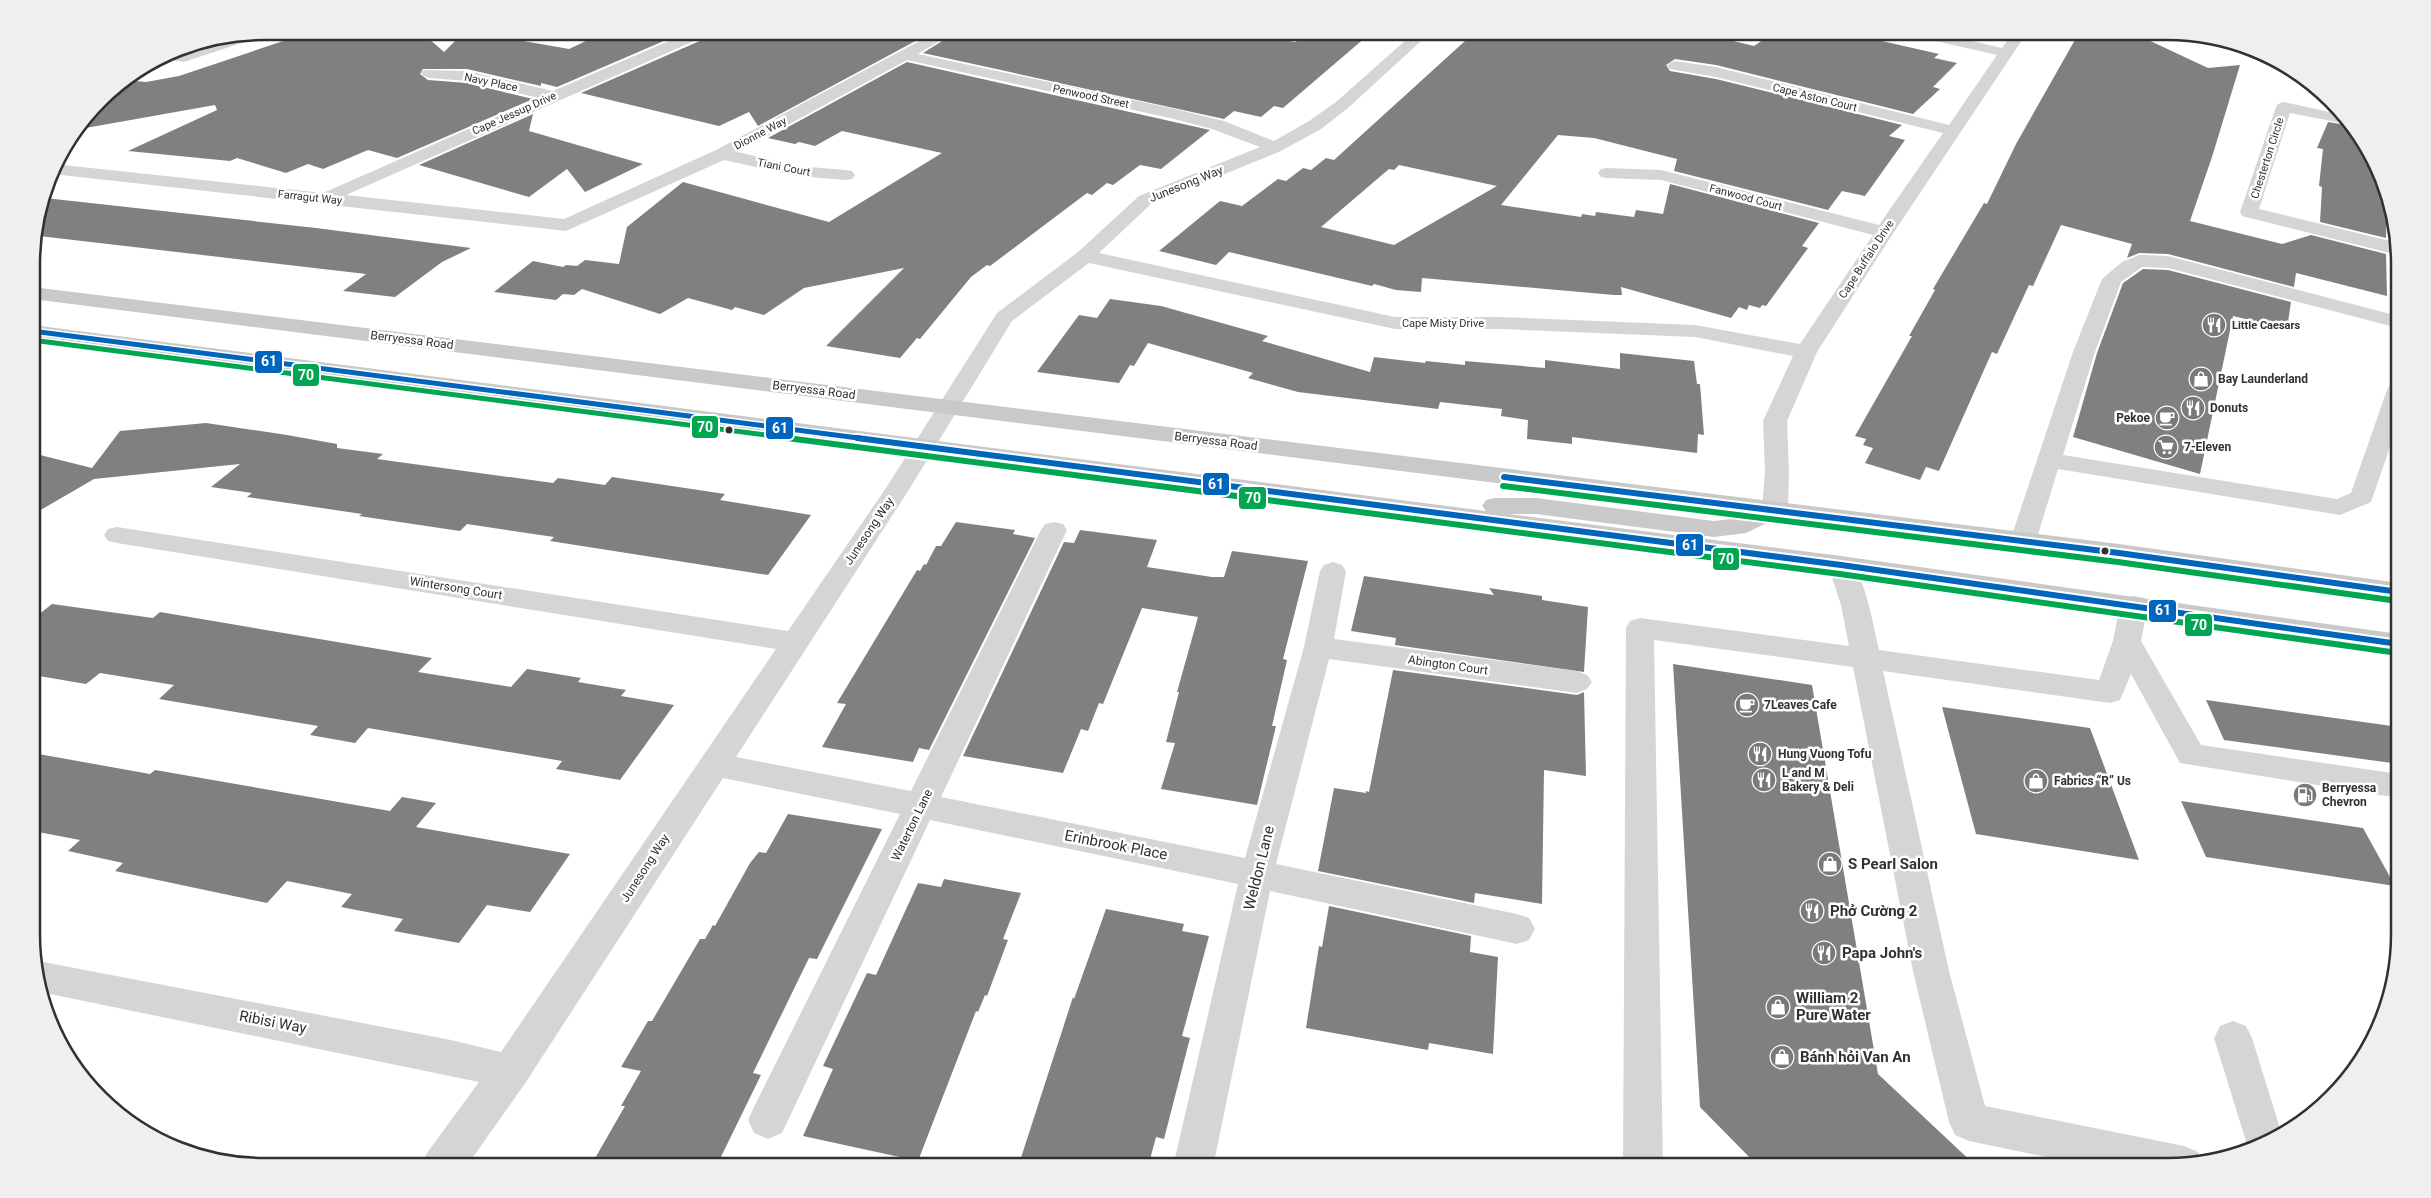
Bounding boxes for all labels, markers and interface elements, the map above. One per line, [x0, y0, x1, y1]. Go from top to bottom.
street label: Navy Place [463, 70, 519, 95]
street label: Cape Aston Court [1771, 81, 1859, 114]
street label: Penwood Street [1052, 82, 1131, 111]
street label: Cape Jessup Drive [470, 89, 558, 138]
street label: Dionne Way [732, 114, 789, 153]
street label: Chesterton Circle [2248, 116, 2287, 200]
street label: Tiani Court [756, 156, 812, 179]
street label: Junesong Way [1147, 163, 1225, 205]
street label: Fanwood Court [1708, 182, 1784, 214]
street label: Farragut Way [277, 188, 343, 207]
street label: Cape Buffalo Drive [1836, 218, 1897, 301]
restaurant icon: Little Caesars [2201, 312, 2227, 338]
street label: Cape Misty Drive [1402, 317, 1484, 330]
place label: Little Caesars [2232, 319, 2300, 332]
street label: Berryessa Road [370, 328, 454, 352]
line badge: 61 [254, 350, 283, 374]
text: 61 [261, 353, 277, 369]
line badge: 70 [292, 363, 320, 387]
shop icon: Bay Launderland [2188, 366, 2214, 392]
text: 70 [298, 367, 314, 383]
place label: Bay Launderland [2218, 372, 2308, 386]
street label: Berryessa Road [772, 378, 856, 402]
restaurant icon: Donuts [2180, 395, 2206, 421]
place label: Donuts [2210, 401, 2248, 415]
cafe icon: Pekoe [2154, 405, 2180, 431]
place label: Pekoe [2116, 411, 2151, 425]
line badge: 70 [691, 415, 719, 439]
line badge: 61 [765, 416, 794, 440]
text: 70 [697, 419, 713, 435]
text: 61 [772, 420, 788, 436]
unlabelled marker [724, 425, 734, 435]
street label: Berryessa Road [1174, 429, 1258, 453]
supermarket icon: 7-Eleven [2153, 434, 2179, 460]
place label: 7-Eleven [2184, 440, 2231, 454]
line badge: 61 [1202, 472, 1230, 496]
text: 61 [1208, 476, 1224, 492]
line badge: 70 [1238, 486, 1267, 510]
text: 70 [1245, 490, 1261, 506]
street label: Junesong Way [841, 494, 897, 567]
line badge: 61 [1675, 533, 1704, 557]
text: 61 [1682, 537, 1698, 553]
unlabelled marker [2100, 546, 2110, 556]
line badge: 70 [1712, 547, 1740, 571]
text: 70 [1718, 551, 1734, 567]
street label: Wintersong Court [409, 574, 503, 602]
line badge: 61 [2148, 599, 2177, 623]
text: 61 [2155, 602, 2171, 618]
line badge: 70 [2184, 613, 2213, 637]
text: 70 [2191, 617, 2207, 633]
street label: Abington Court [1407, 652, 1489, 678]
cafe icon: 7Leaves Cafe [1734, 692, 1760, 718]
place label: 7Leaves Cafe [1764, 698, 1837, 712]
restaurant icon: Hung Vuong Tofu [1747, 741, 1773, 767]
place label: Hung Vuong Tofu [1778, 747, 1872, 761]
place label: L and M Bakery & Deli [1782, 766, 1854, 794]
restaurant icon: L and M Bakery & Deli [1751, 767, 1777, 793]
shop icon: Fabrics “R” Us [2023, 768, 2049, 794]
place label: Fabrics “R” Us [2054, 774, 2131, 788]
place label: Berryessa Chevron [2322, 781, 2377, 809]
fuel station icon: Berryessa Chevron [2292, 782, 2318, 808]
street label: Waterton Lane [889, 787, 935, 863]
street label: Weldon Lane [1240, 824, 1278, 912]
street label: Erinbrook Place [1063, 826, 1169, 864]
street label: Junesong Way [618, 831, 672, 905]
shop icon: S Pearl Salon [1817, 851, 1843, 877]
place label: S Pearl Salon [1848, 855, 1938, 873]
restaurant icon: Phở Cường 2 [1799, 898, 1825, 924]
place label: Phở Cường 2 [1830, 902, 1918, 920]
restaurant icon: Papa John's [1811, 940, 1837, 966]
place label: Papa John's [1842, 944, 1923, 962]
place label: William 2 Pure Water [1796, 989, 1871, 1024]
shop icon: William 2 Pure Water [1765, 994, 1791, 1020]
street label: Ribisi Way [238, 1007, 308, 1037]
shop icon: Bánh hỏi Van An [1769, 1044, 1795, 1070]
place label: Bánh hỏi Van An [1800, 1048, 1911, 1066]

